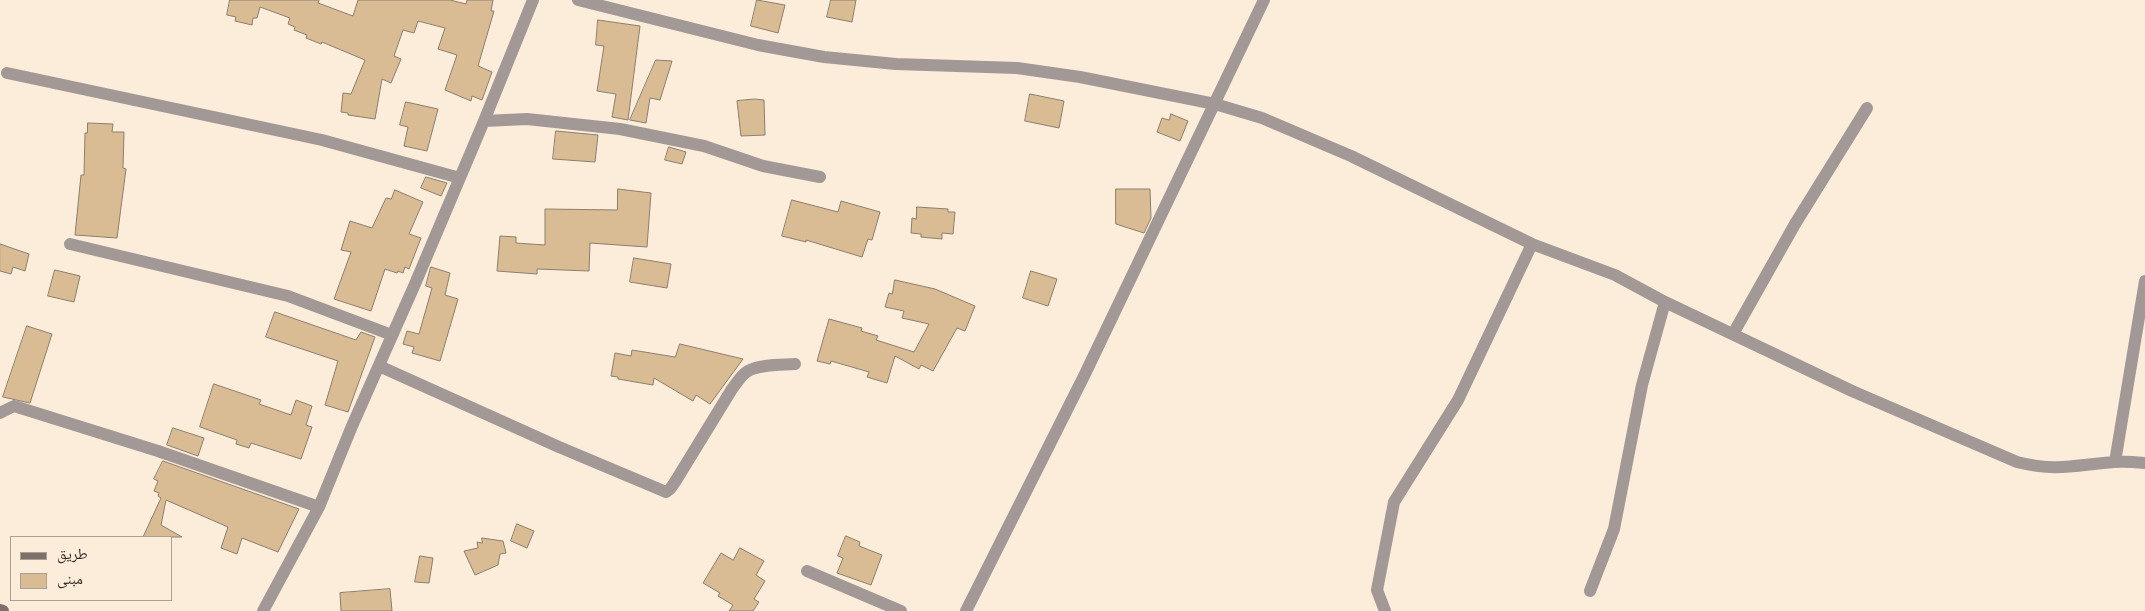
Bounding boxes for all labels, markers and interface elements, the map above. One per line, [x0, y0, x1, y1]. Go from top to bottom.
legend [10, 536, 172, 601]
text: طريق [57, 544, 88, 562]
text: مبنى [57, 569, 83, 587]

